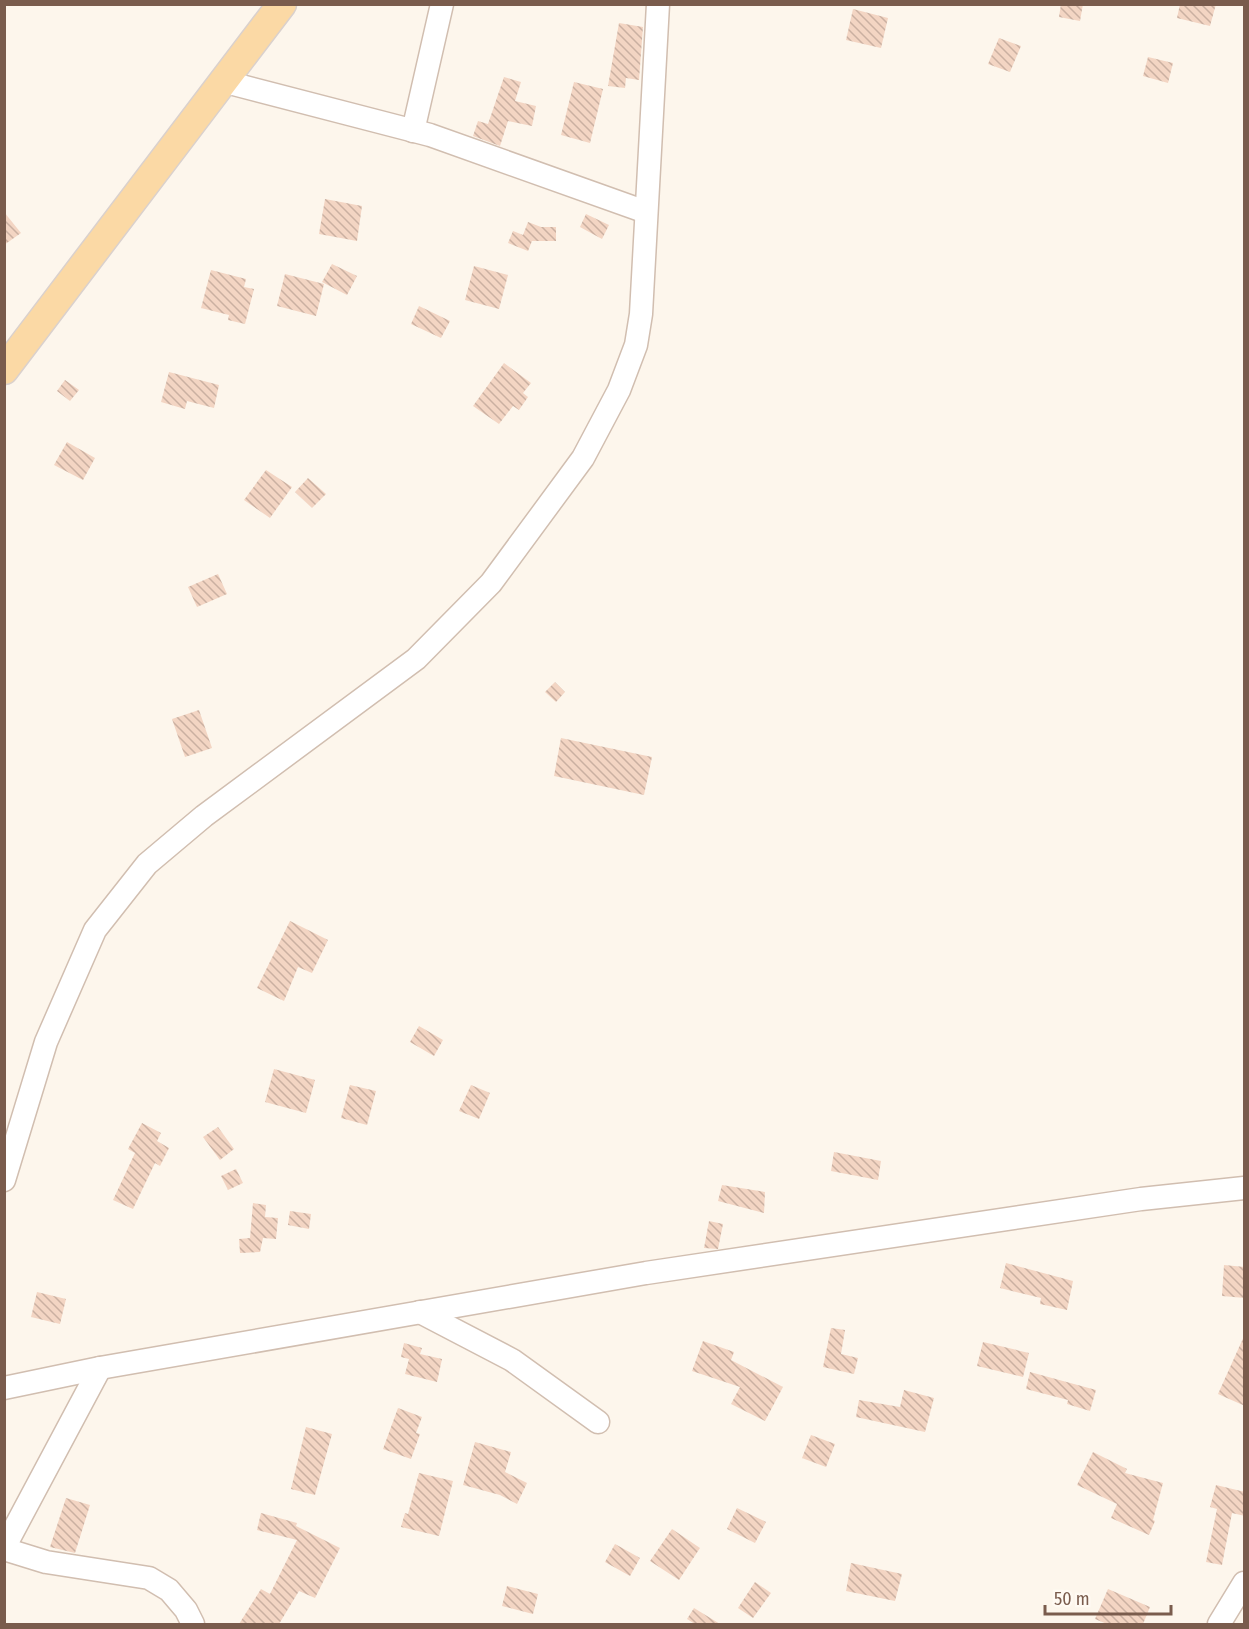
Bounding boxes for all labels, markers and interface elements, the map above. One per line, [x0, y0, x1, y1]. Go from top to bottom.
scale bar [1045, 1578, 1171, 1616]
text: 50 m [1054, 1588, 1090, 1610]

